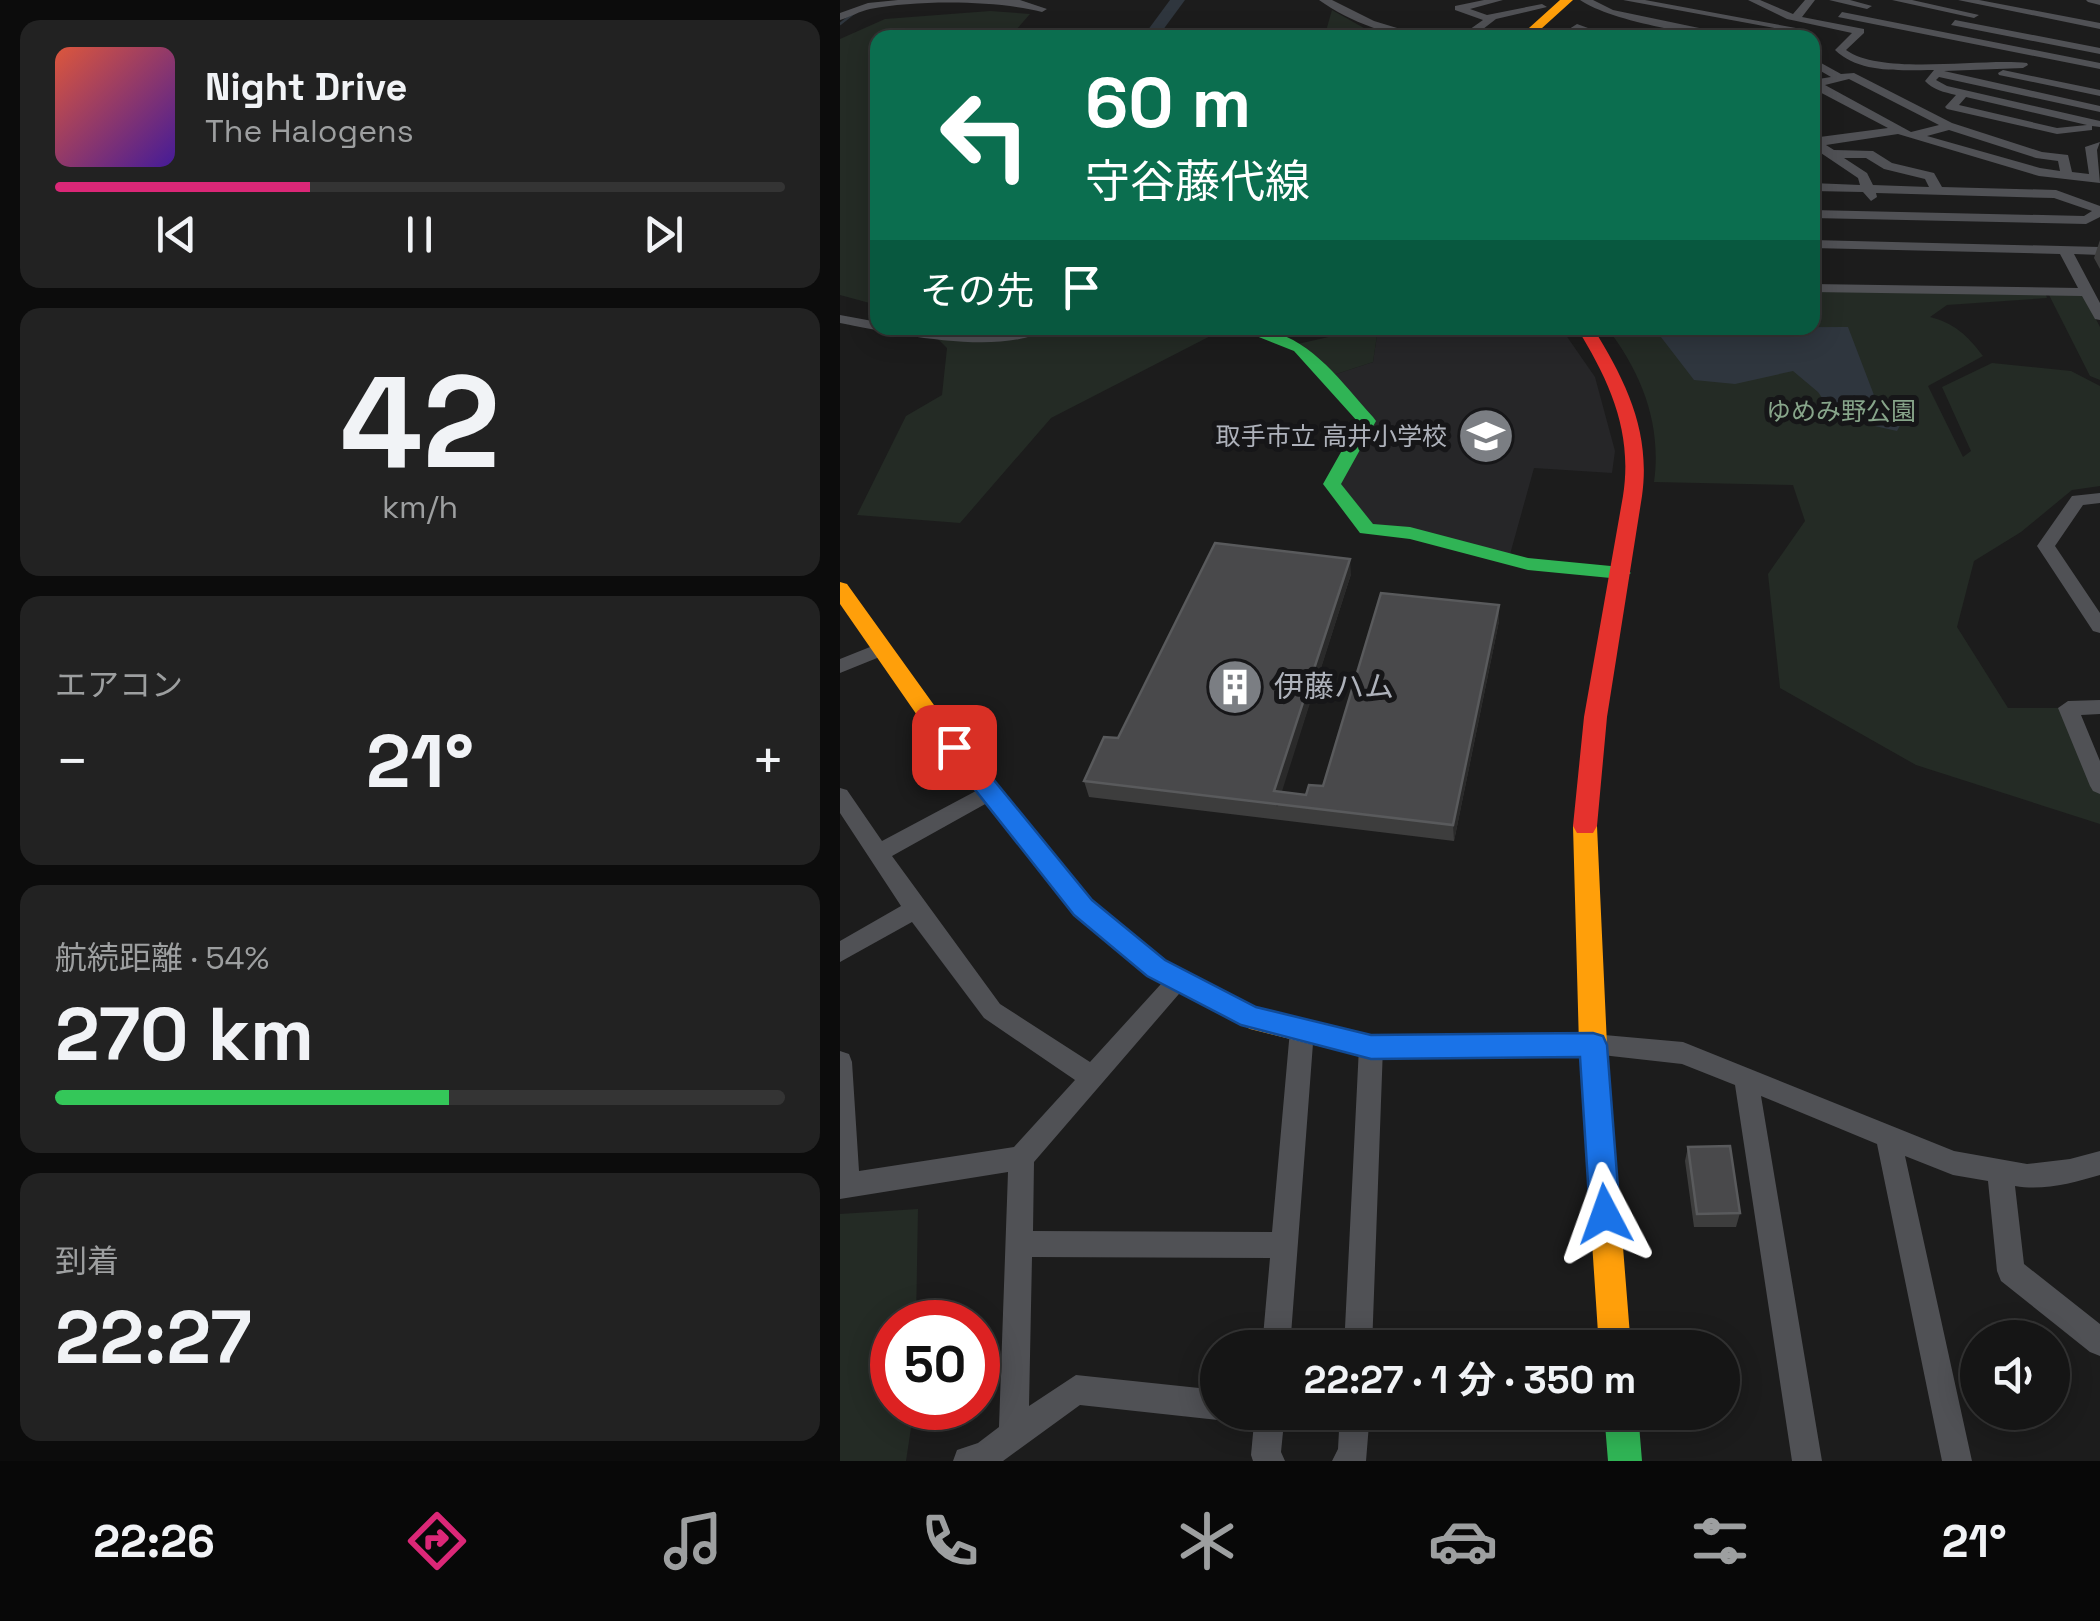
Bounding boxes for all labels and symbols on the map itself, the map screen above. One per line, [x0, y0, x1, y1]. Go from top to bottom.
park label: ゆめみ野公園 [1766, 395, 1916, 427]
school or university icon: 取手市立 高井小学校 [1456, 406, 1516, 466]
place label: 取手市立 高井小学校 [1216, 420, 1447, 452]
building icon: 伊藤ハム [1205, 657, 1265, 717]
place label: 伊藤ハム [1274, 667, 1394, 706]
pin [912, 705, 997, 790]
position arrow [1553, 1162, 1657, 1266]
speed limit sign: 50 [870, 1300, 1000, 1430]

